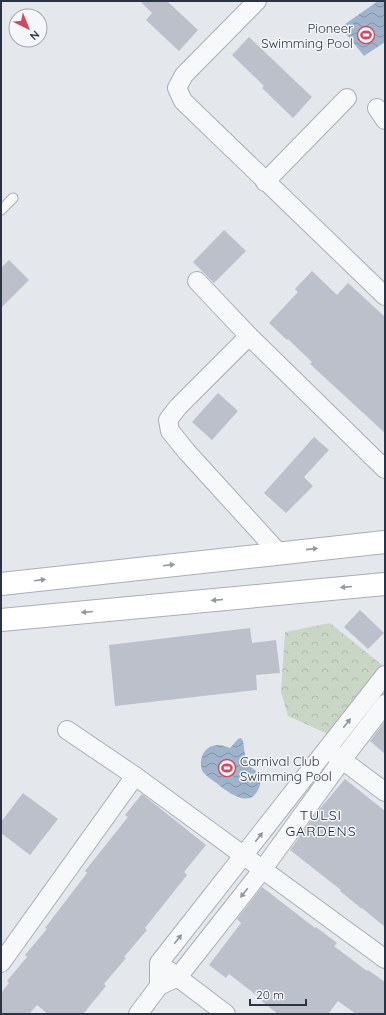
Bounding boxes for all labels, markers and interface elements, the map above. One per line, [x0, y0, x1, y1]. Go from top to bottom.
north arrow [8, 8, 48, 48]
place label: Pioneer Swimming Pool [261, 20, 353, 51]
sports icon: Pioneer Swimming Pool [356, 25, 376, 45]
text: N [27, 27, 43, 43]
one-way arrow [306, 546, 318, 553]
one-way arrow [163, 562, 175, 568]
one-way arrow [34, 577, 46, 583]
one-way arrow [340, 584, 352, 591]
one-way arrow [211, 596, 223, 603]
one-way arrow [81, 609, 93, 615]
one-way arrow [343, 718, 352, 729]
place label: Carnival Club Swimming Pool [240, 753, 332, 784]
sports icon: Carnival Club Swimming Pool [217, 758, 237, 778]
district label: TULSI GARDENS [285, 806, 357, 840]
one-way arrow [254, 831, 263, 842]
one-way arrow [240, 887, 249, 898]
one-way arrow [174, 934, 183, 945]
scale bar [250, 981, 306, 1007]
text: 20 m [256, 987, 284, 1002]

